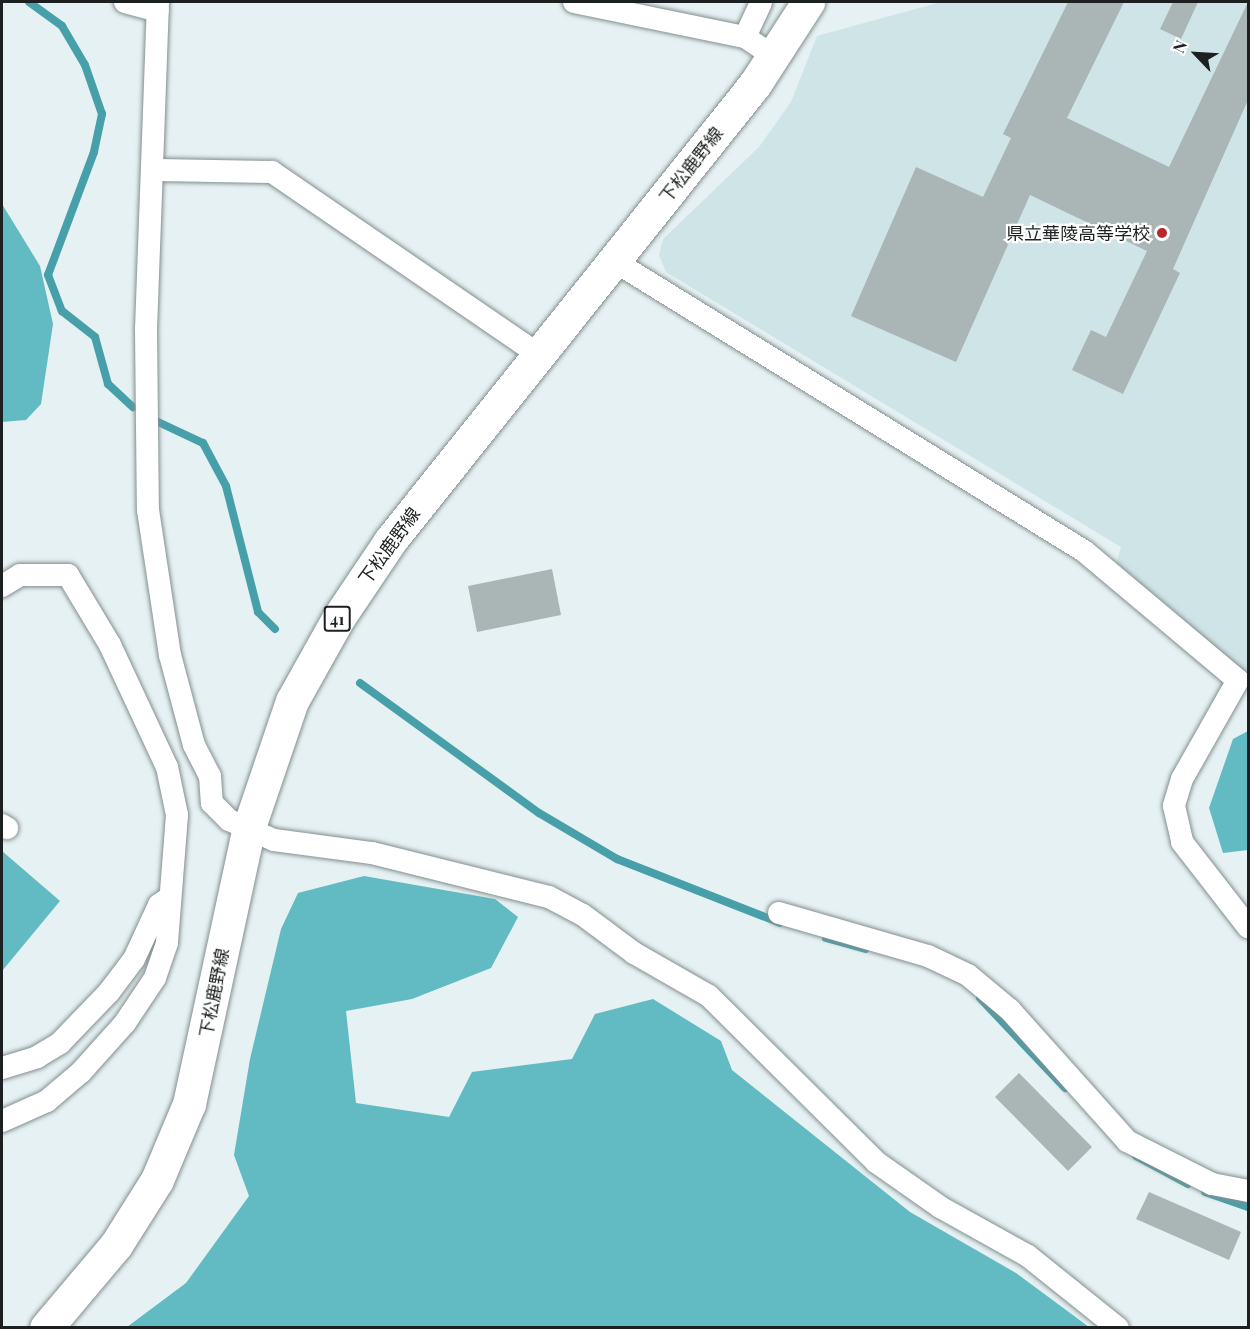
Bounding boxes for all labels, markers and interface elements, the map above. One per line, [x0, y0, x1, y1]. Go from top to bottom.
north arrow [1166, 24, 1226, 84]
text: N [1167, 37, 1191, 56]
street label: 下松鹿野線 [655, 123, 727, 207]
place label: 県立華陵高等学校 [1006, 222, 1150, 244]
marker: 県立華陵高等学校 [1155, 226, 1169, 240]
street label: 下松鹿野線 [354, 503, 424, 589]
road number: 41 [324, 606, 350, 632]
street label: 下松鹿野線 [195, 947, 233, 1039]

